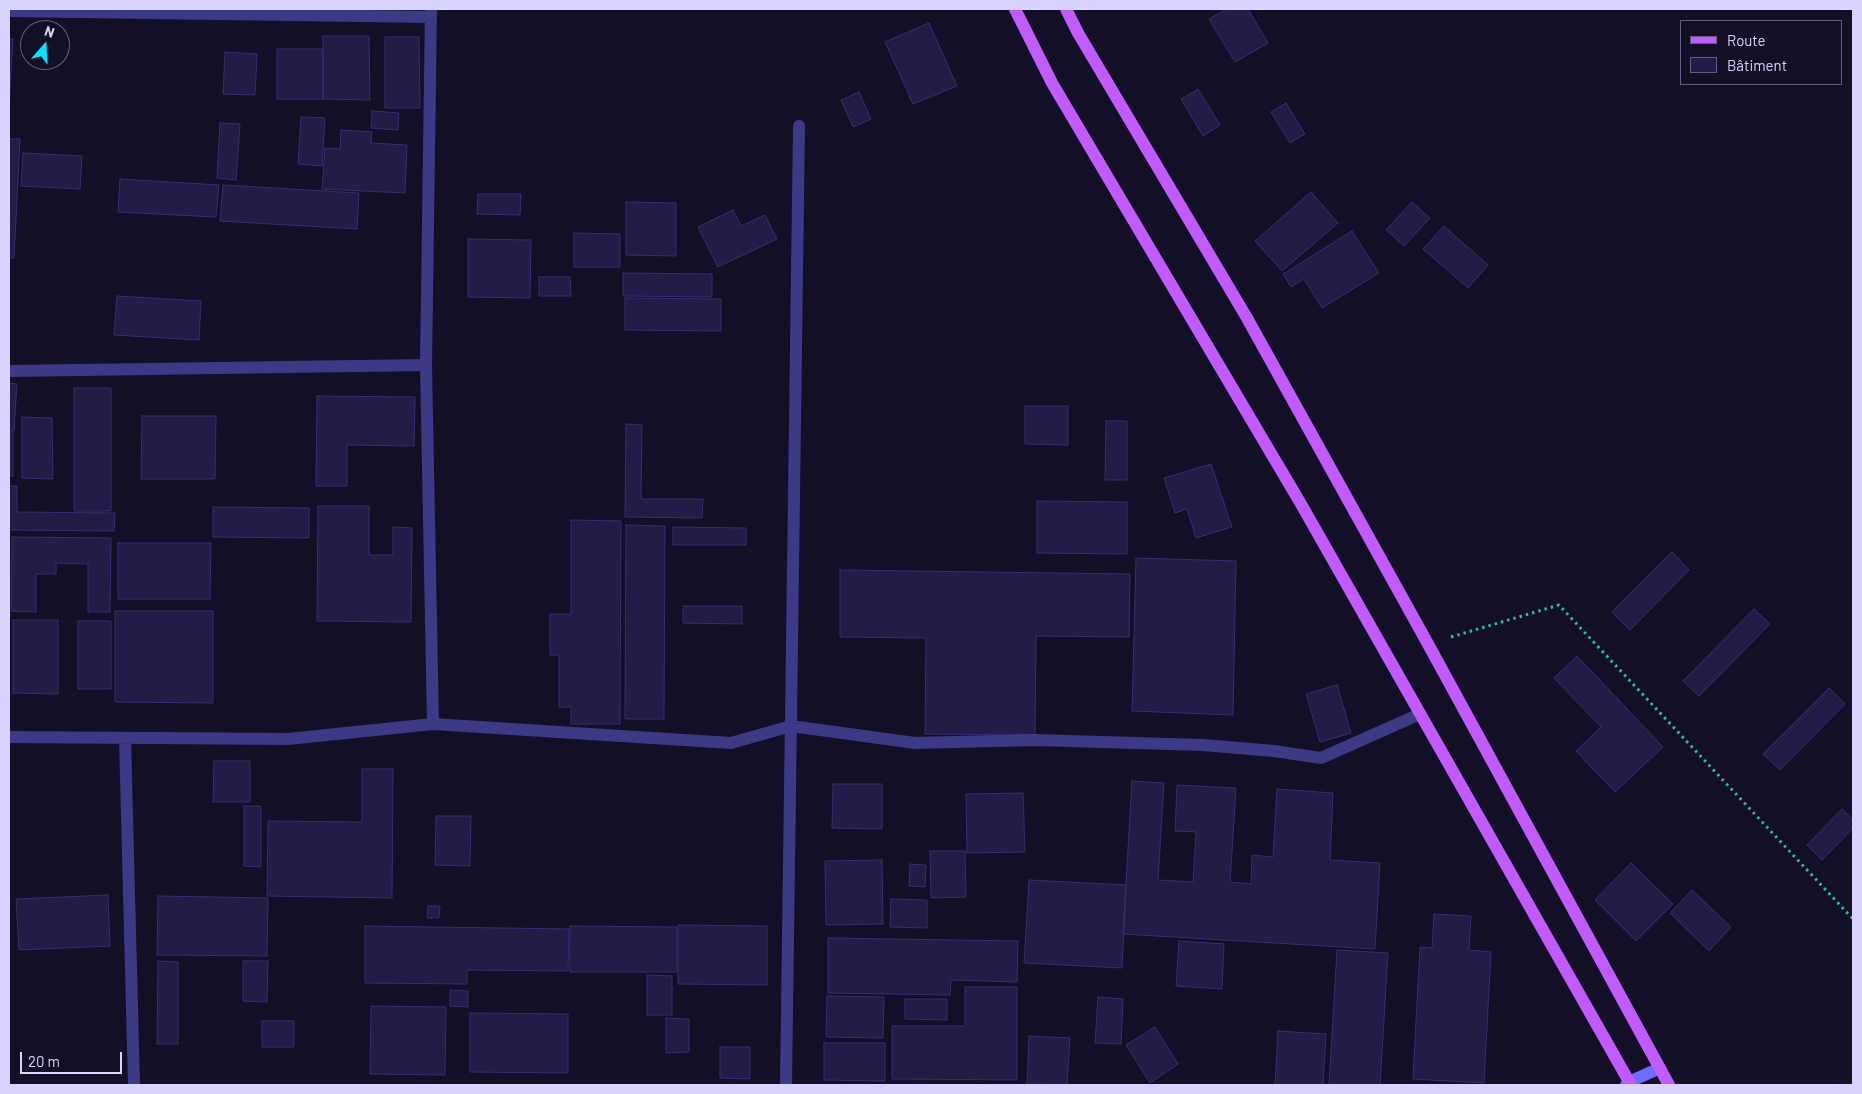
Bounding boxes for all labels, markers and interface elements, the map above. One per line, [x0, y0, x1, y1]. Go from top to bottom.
north arrow [20, 20, 70, 70]
legend [1680, 20, 1842, 85]
text: N [43, 22, 57, 41]
text: Route [1727, 31, 1766, 49]
text: Bâtiment [1727, 56, 1787, 74]
scale bar [22, 1042, 125, 1074]
text: 20 m [28, 1052, 60, 1070]

